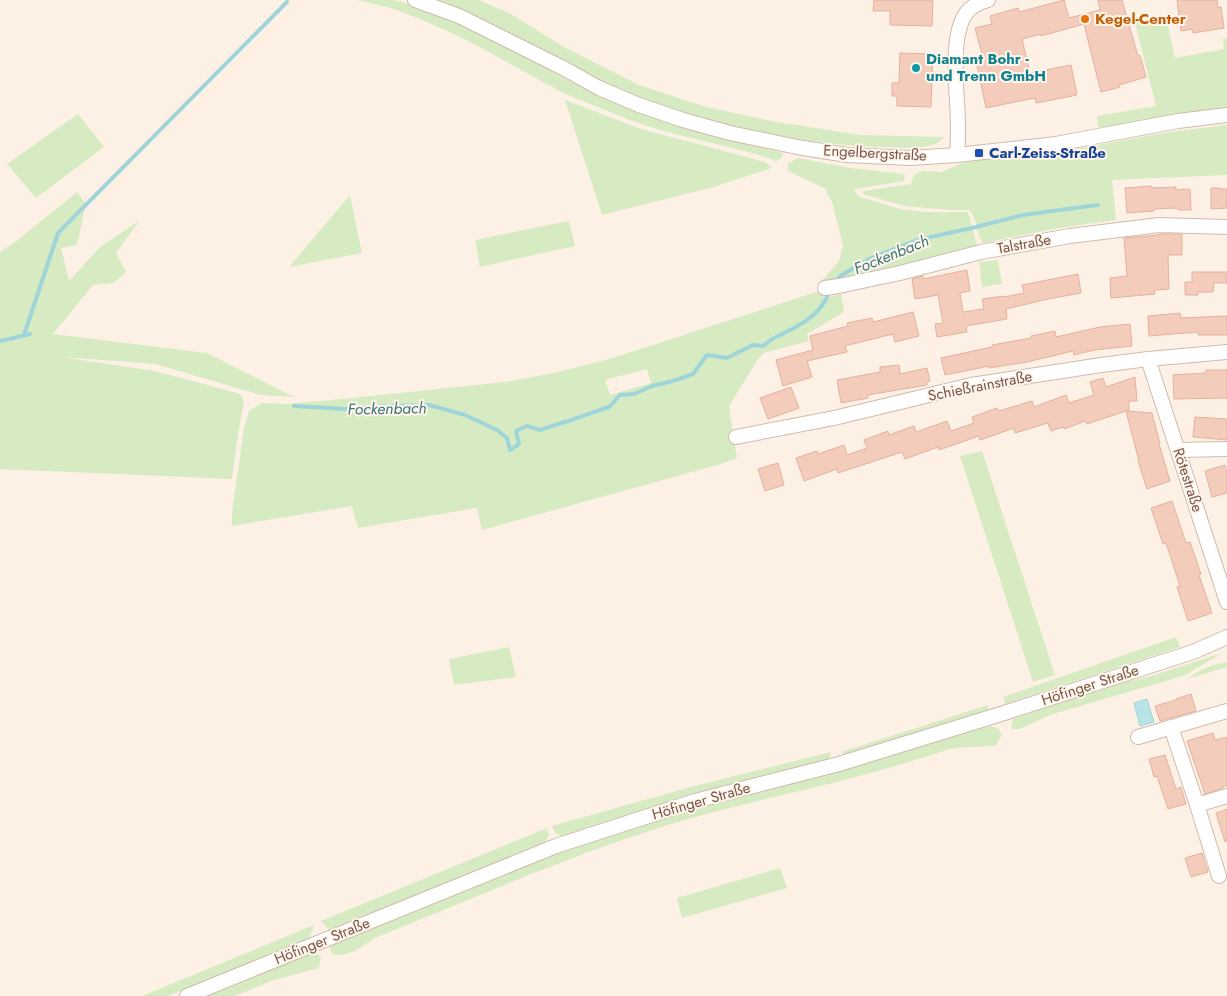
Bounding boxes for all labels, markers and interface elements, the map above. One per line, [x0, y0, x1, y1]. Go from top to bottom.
place label: Kegel-Center [1095, 8, 1187, 30]
marker: Kegel-Center [1079, 13, 1091, 25]
place label: Diamant Bohr - und Trenn GmbH [926, 48, 1046, 87]
marker: Diamant Bohr - und Trenn GmbH [910, 62, 922, 74]
street label: Engelbergstraße [823, 139, 928, 167]
place label: Carl-Zeiss-Straße [989, 142, 1106, 164]
marker: Carl-Zeiss-Straße [973, 147, 985, 159]
street label: Talstraße [995, 228, 1053, 260]
water label: Fockenbach [850, 229, 932, 280]
street label: Schießrainstraße [926, 365, 1034, 407]
water label: Fockenbach [347, 396, 427, 421]
street label: Rötestraße [1167, 445, 1209, 515]
street label: Höfinger Straße [1038, 659, 1142, 711]
street label: Höfinger Straße [649, 776, 753, 826]
street label: Höfinger Straße [271, 912, 373, 970]

